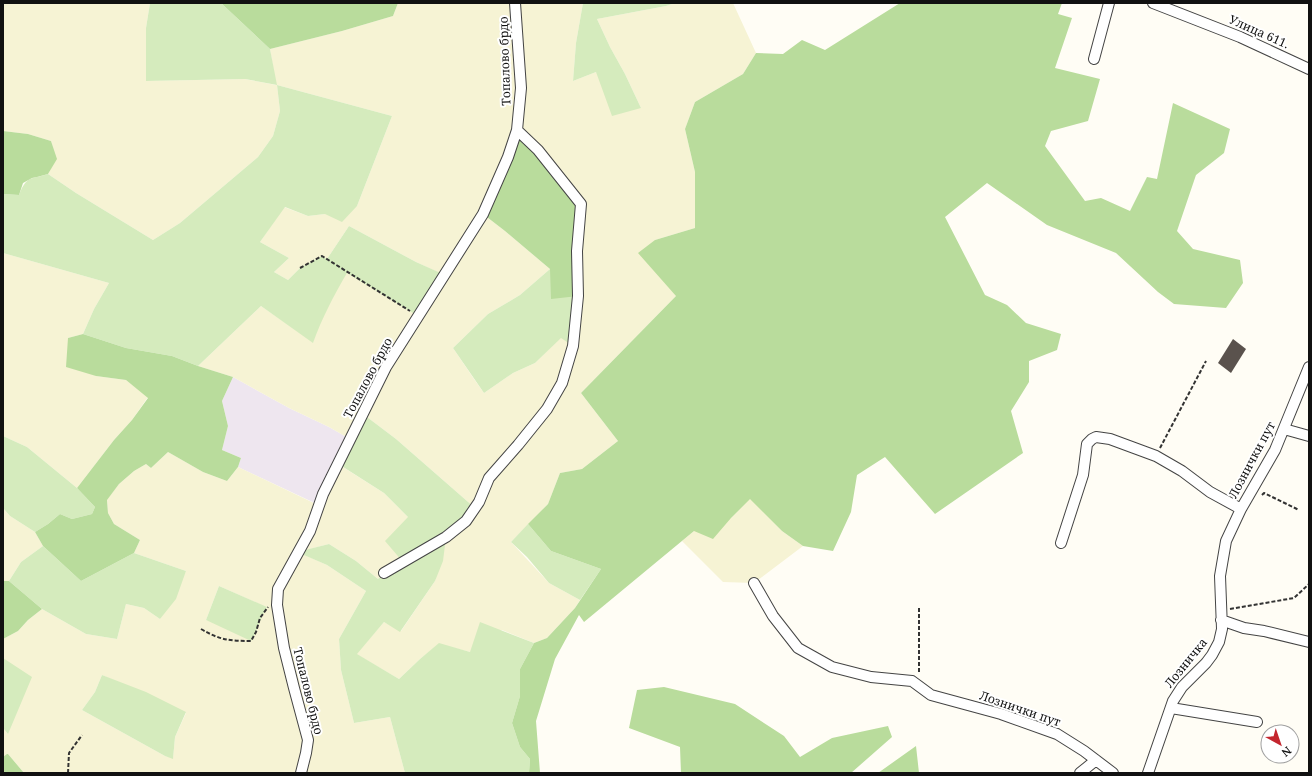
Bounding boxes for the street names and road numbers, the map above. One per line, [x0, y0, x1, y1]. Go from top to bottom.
street label: Улица 611. [1226, 11, 1292, 52]
street label: Топалово брдо [494, 16, 515, 106]
street label: Топалово брдо [339, 334, 396, 421]
street label: Лознички пут [1224, 418, 1279, 501]
street label: Лозничка [1160, 634, 1211, 691]
street label: Топалово брдо [289, 646, 328, 736]
street label: Лознички пут [977, 687, 1064, 731]

